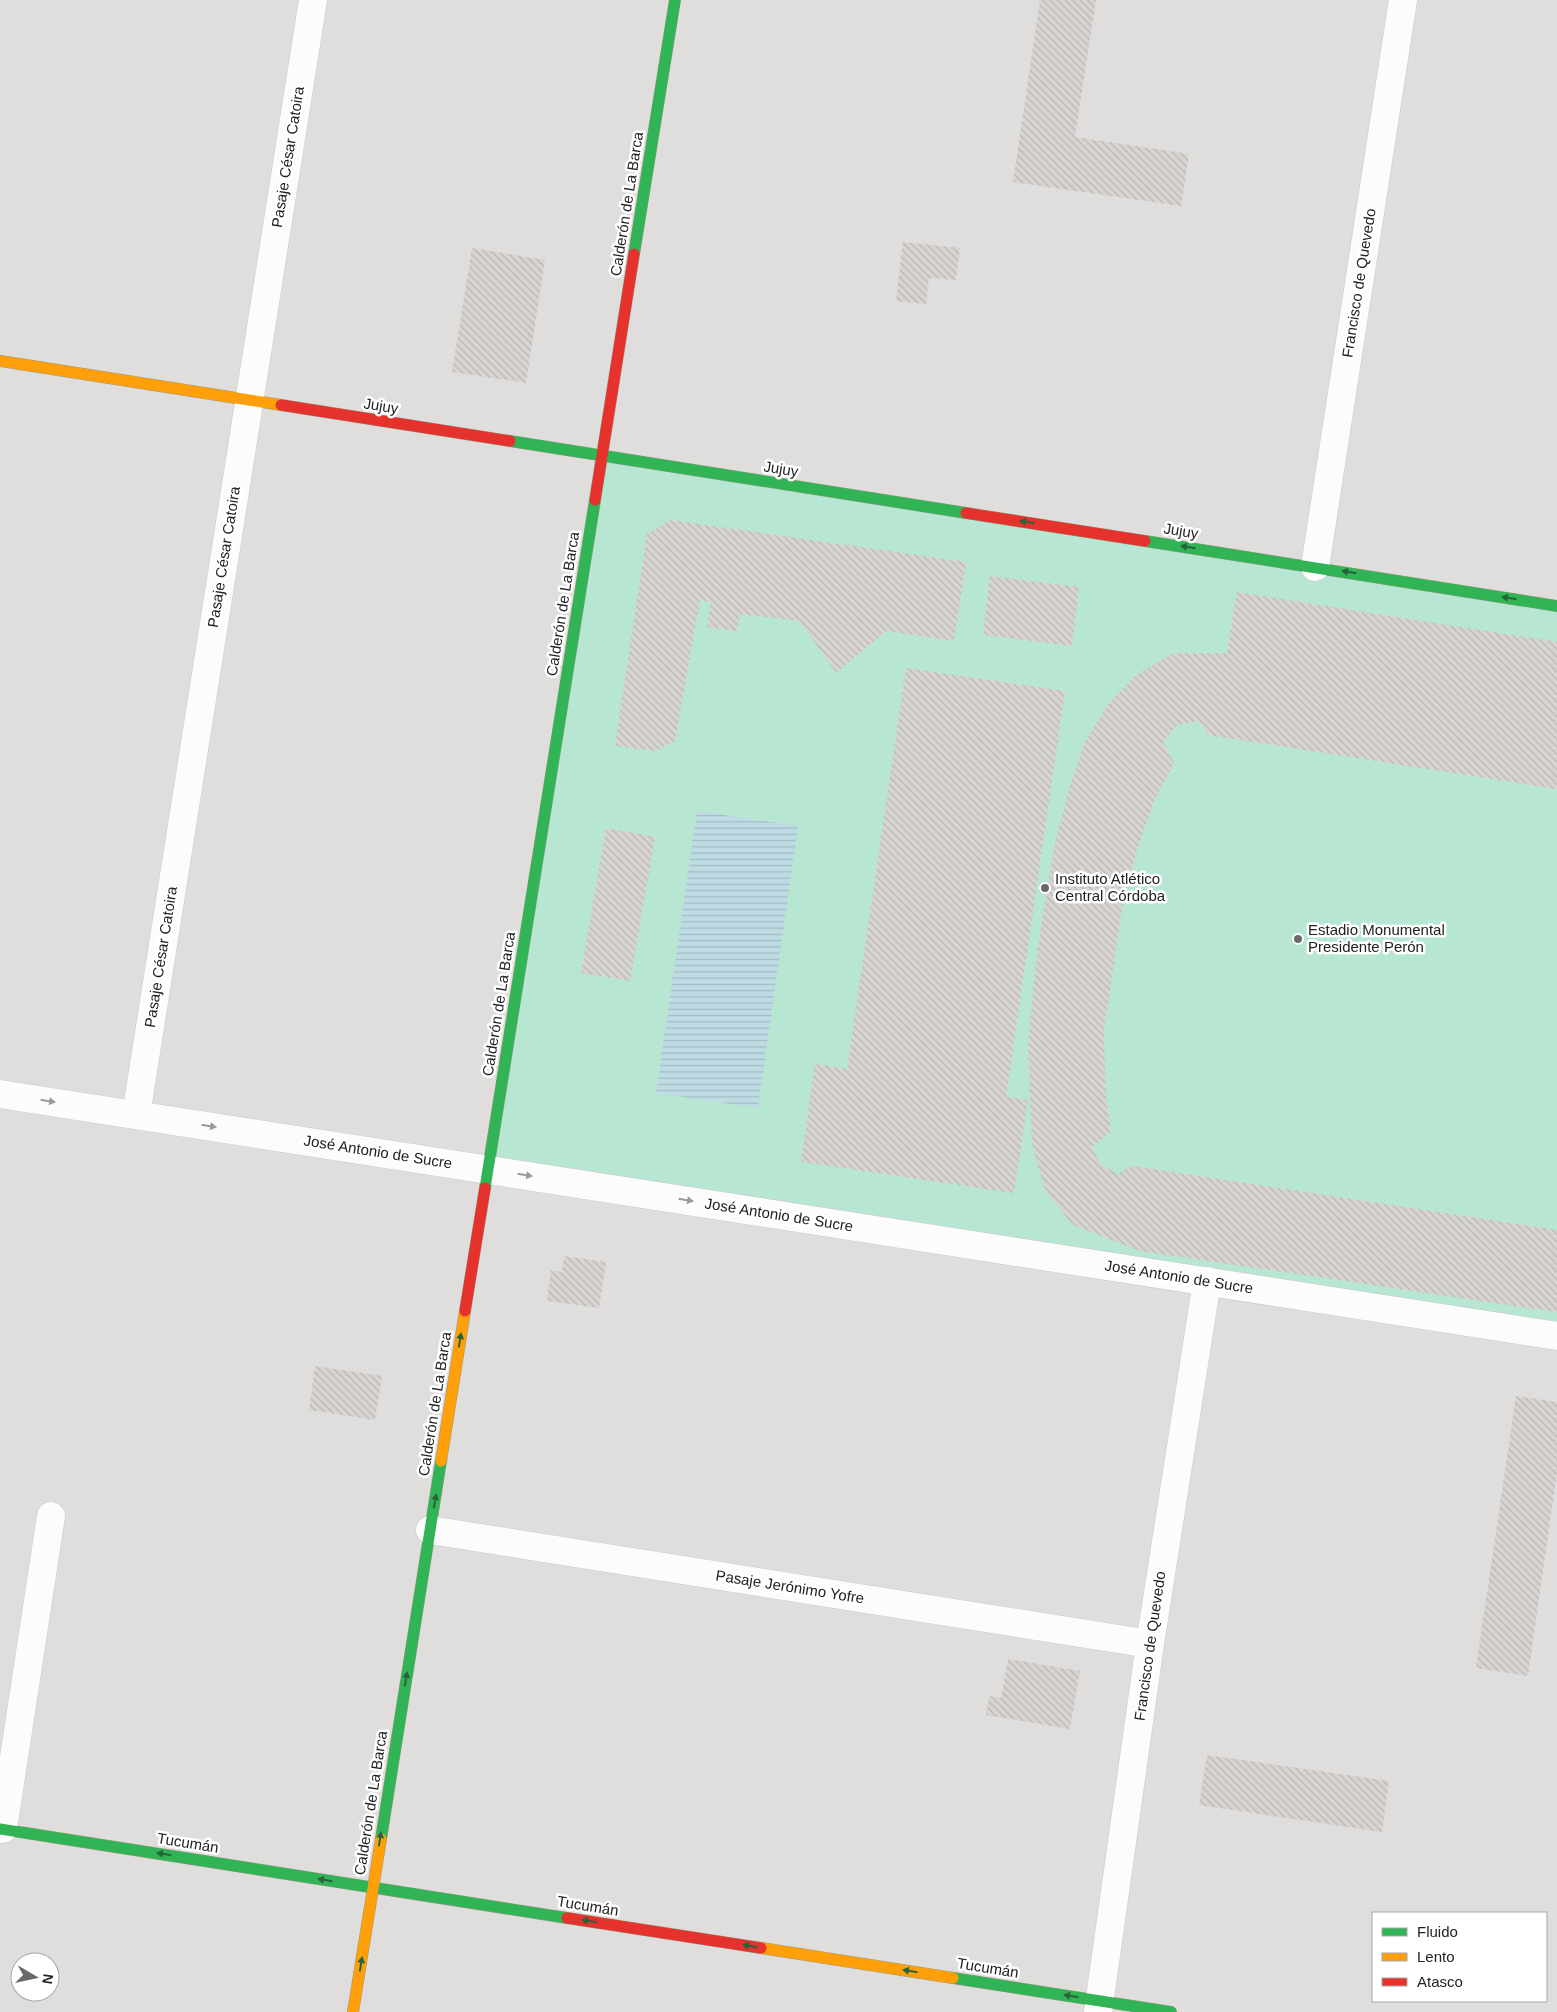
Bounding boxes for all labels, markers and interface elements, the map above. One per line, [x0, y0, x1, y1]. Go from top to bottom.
street label: Pasaje César Catoira [268, 85, 307, 229]
street label: Calderón de La Barca [607, 130, 646, 277]
street label: Francisco de Quevedo [1338, 207, 1379, 359]
street label: Jujuy [362, 394, 400, 417]
street label: Jujuy [762, 457, 800, 480]
street label: Pasaje César Catoira [204, 485, 243, 629]
one-way arrow [1019, 518, 1035, 526]
street label: Jujuy [1162, 519, 1200, 542]
street label: Calderón de La Barca [543, 530, 582, 677]
one-way arrow [1180, 543, 1196, 551]
one-way arrow [1340, 568, 1356, 576]
one-way arrow [1501, 594, 1517, 602]
place label: Instituto Atlético Central Córdoba [1055, 870, 1166, 904]
marker: Instituto Atlético Central Córdoba [1039, 882, 1051, 894]
street label: Pasaje César Catoira [141, 885, 180, 1029]
place label: Estadio Monumental Presidente Perón [1308, 921, 1445, 955]
street label: Calderón de La Barca [479, 930, 518, 1077]
marker: Estadio Monumental Presidente Perón [1292, 933, 1304, 945]
one-way arrow [41, 1098, 57, 1106]
one-way arrow [201, 1122, 217, 1130]
street label: José Antonio de Sucre [303, 1131, 454, 1172]
one-way arrow [517, 1172, 533, 1180]
street label: José Antonio de Sucre [704, 1194, 855, 1235]
one-way arrow [678, 1197, 694, 1205]
street label: José Antonio de Sucre [1104, 1256, 1255, 1297]
street label: Calderón de La Barca [415, 1330, 454, 1477]
one-way arrow [457, 1332, 465, 1348]
one-way arrow [431, 1492, 439, 1508]
street label: Pasaje Jerónimo Yofre [715, 1566, 866, 1607]
street label: Francisco de Quevedo [1131, 1570, 1168, 1722]
one-way arrow [403, 1670, 411, 1686]
street label: Calderón de La Barca [351, 1729, 390, 1876]
street label: Tucumán [156, 1829, 220, 1856]
one-way arrow [377, 1831, 385, 1847]
one-way arrow [156, 1850, 172, 1858]
one-way arrow [316, 1875, 332, 1883]
street label: Tucumán [556, 1892, 620, 1919]
legend [1372, 1912, 1547, 2002]
one-way arrow [581, 1917, 597, 1925]
text: Fluido [1417, 1923, 1458, 1940]
one-way arrow [741, 1942, 757, 1950]
text: Lento [1417, 1948, 1455, 1965]
north arrow [10, 1952, 60, 2002]
street label: Tucumán [956, 1954, 1020, 1981]
one-way arrow [357, 1955, 365, 1971]
one-way arrow [902, 1967, 918, 1975]
text: N [39, 1973, 57, 1985]
text: Atasco [1417, 1973, 1463, 1990]
one-way arrow [1062, 1992, 1078, 2000]

